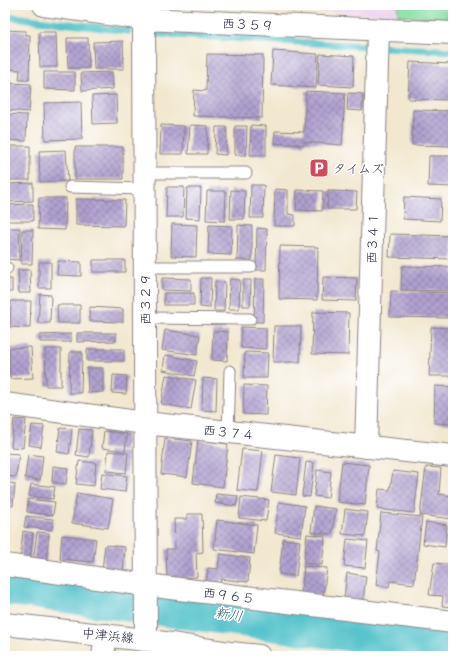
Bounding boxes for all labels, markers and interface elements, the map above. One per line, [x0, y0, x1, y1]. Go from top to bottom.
street label: 西３５９ [222, 14, 274, 34]
parking icon: タイムズ [308, 157, 330, 179]
place label: タイムズ [333, 159, 384, 177]
street label: 西３４１ [362, 212, 382, 264]
street label: 西３２９ [136, 273, 154, 325]
street label: 西３７４ [202, 420, 256, 444]
street label: 西９６５ [202, 583, 256, 607]
water label: 新川 [214, 602, 244, 625]
street label: 中津浜線 [81, 623, 136, 647]

